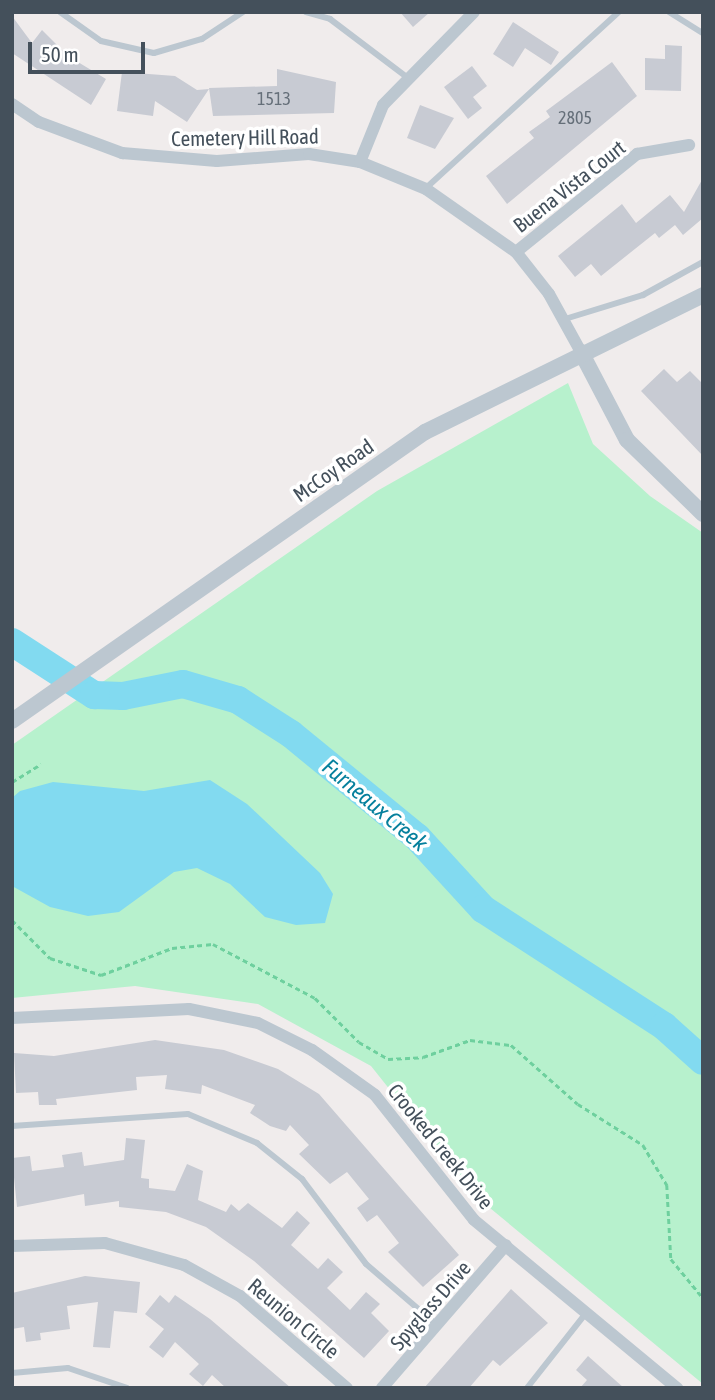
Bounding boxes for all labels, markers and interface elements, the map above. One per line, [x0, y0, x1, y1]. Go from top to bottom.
scale bar [32, 28, 149, 72]
text: 50 m [41, 42, 79, 66]
house number: 1513 [257, 88, 291, 110]
house number: 2805 [558, 107, 592, 129]
street label: Cemetery Hill Road [171, 123, 319, 151]
street label: Buena Vista Court [508, 134, 630, 238]
street label: McCoy Road [288, 433, 378, 507]
water label: Furneaux Creek [317, 753, 433, 857]
street label: Crooked Creek Drive [383, 1078, 499, 1214]
street label: Spyglass Drive [384, 1255, 476, 1355]
street label: Reunion Circle [243, 1273, 345, 1363]

